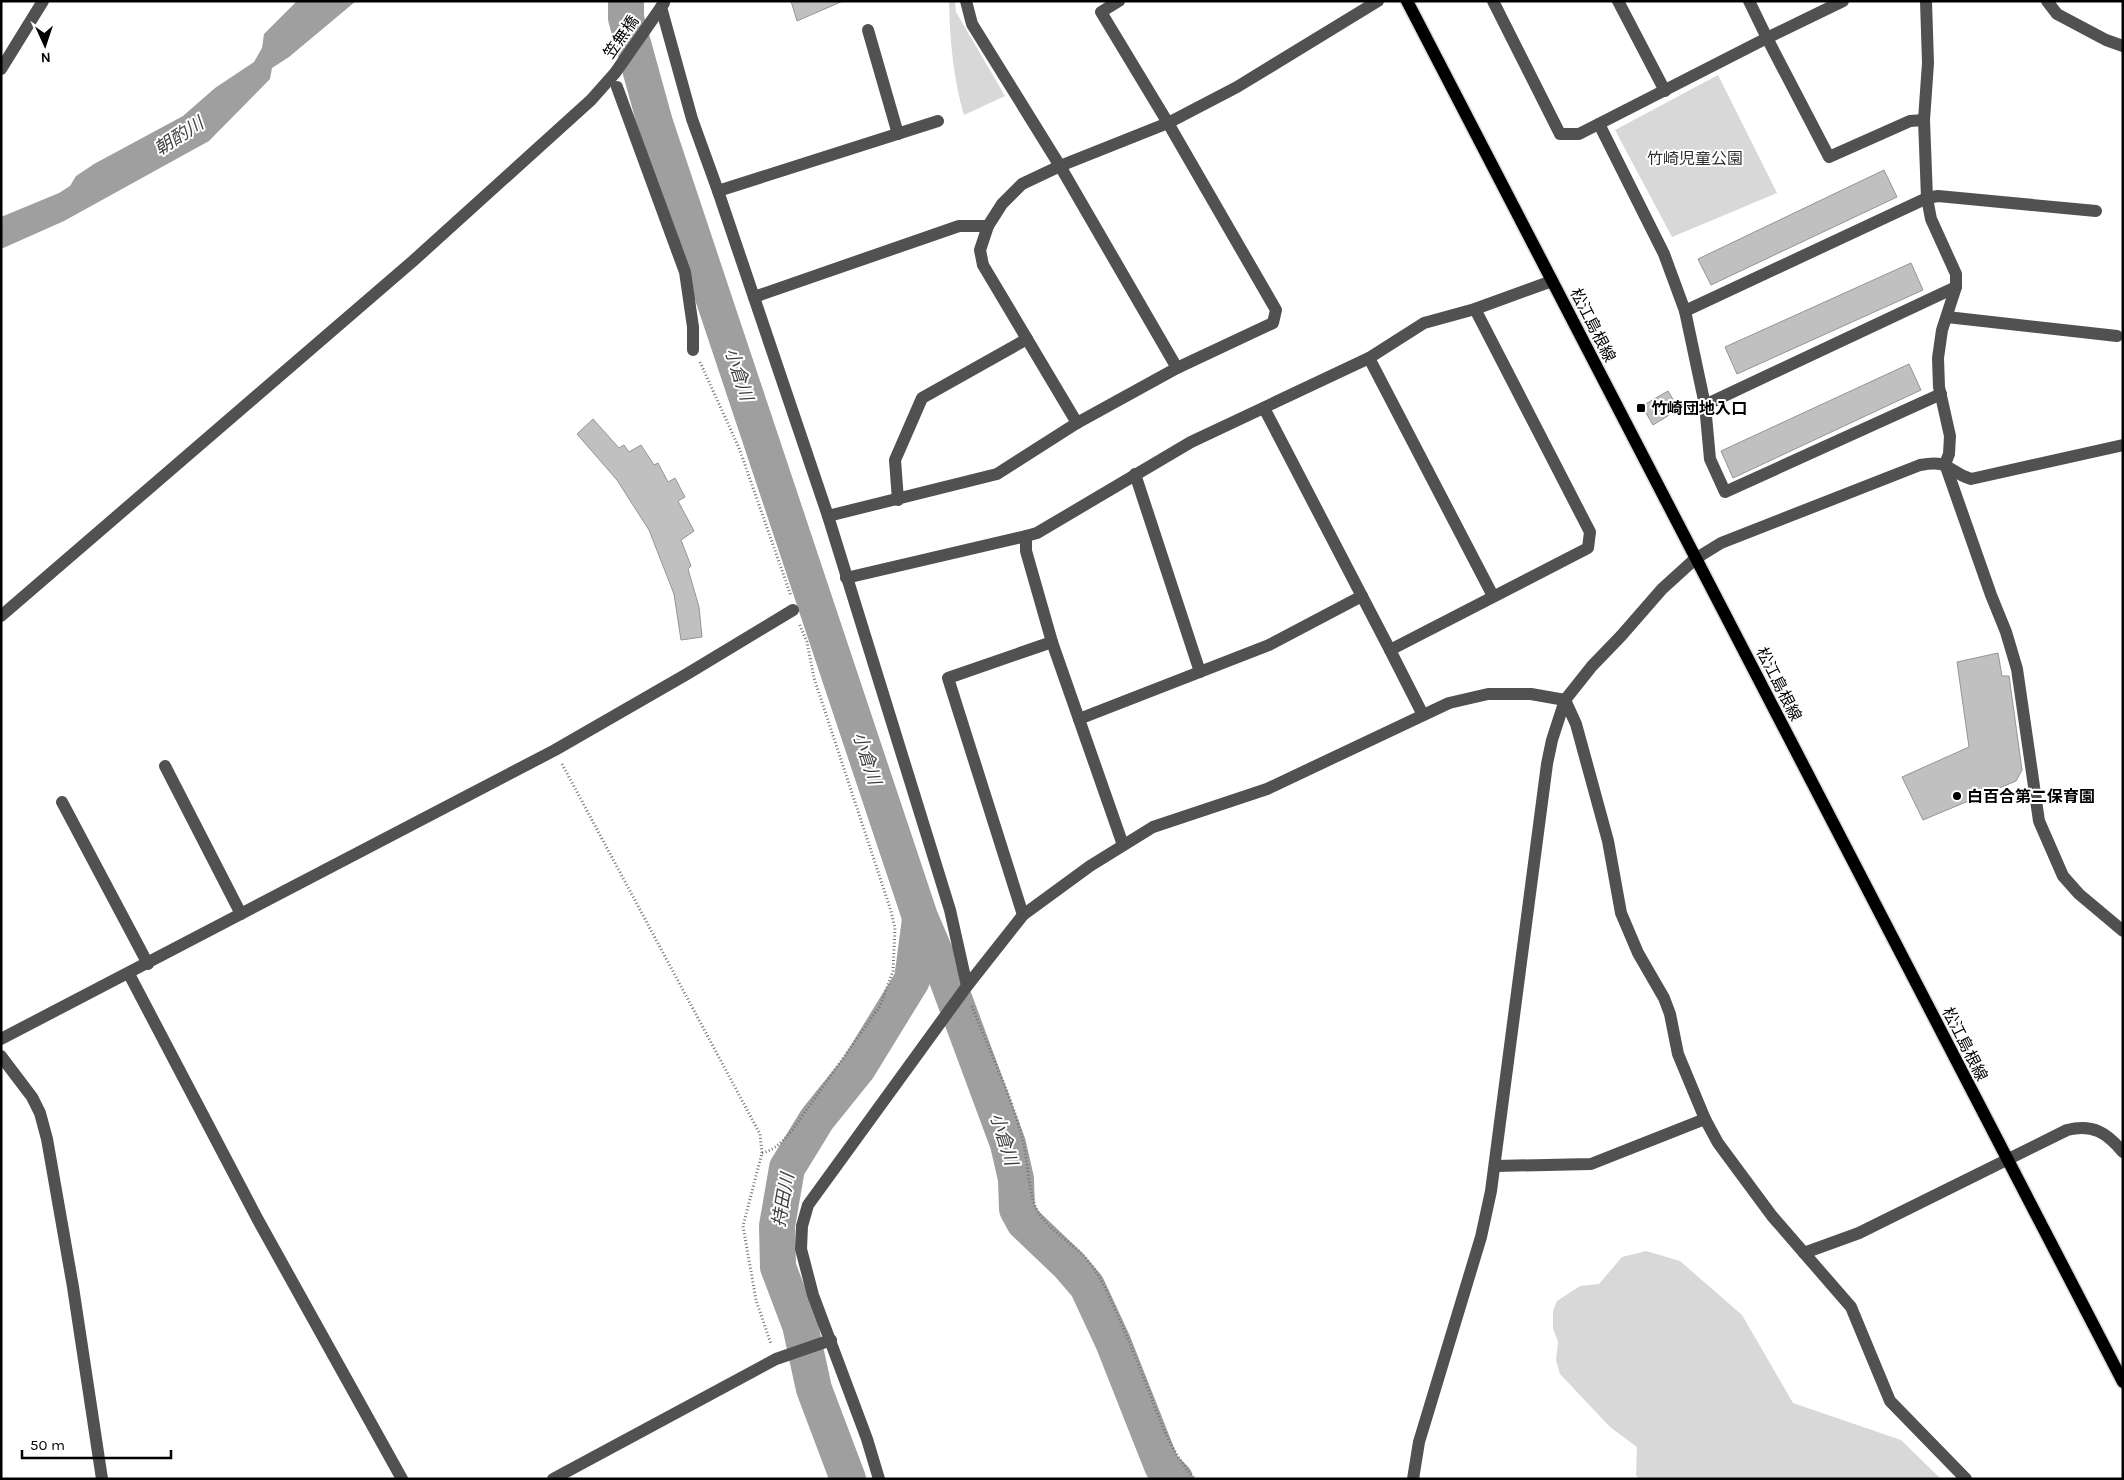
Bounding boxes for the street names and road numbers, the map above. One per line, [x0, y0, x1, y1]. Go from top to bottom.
street label: 笠無橋 [599, 12, 643, 62]
street label: 松江島根線 [1566, 285, 1620, 365]
street label: 松江島根線 [1752, 644, 1806, 724]
street label: 松江島根線 [1938, 1004, 1992, 1084]

